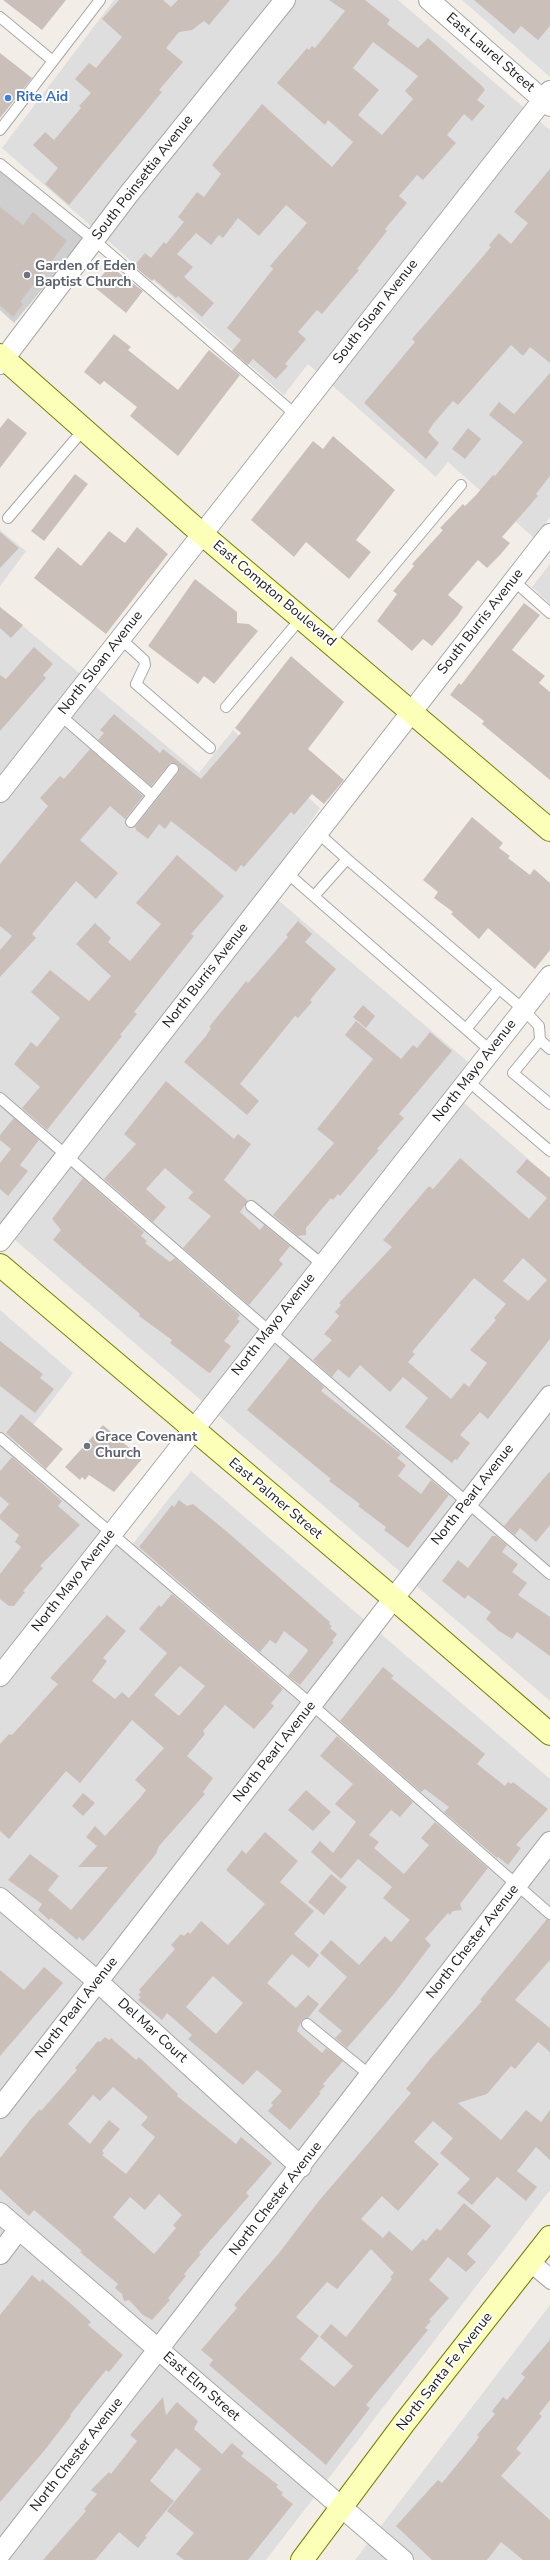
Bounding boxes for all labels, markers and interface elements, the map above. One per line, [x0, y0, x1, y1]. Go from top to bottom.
street label: East Laurel Street [442, 10, 538, 96]
place label: Rite Aid [16, 90, 68, 106]
marker: Rite Aid [3, 93, 13, 103]
street label: South Poinsettia Avenue [89, 112, 197, 244]
street label: South Sloan Avenue [330, 256, 422, 368]
place label: Garden of Eden Baptist Church [35, 259, 136, 292]
marker: Garden of Eden Baptist Church [22, 270, 32, 280]
street label: East Compton Boulevard [209, 538, 339, 650]
street label: South Burris Avenue [435, 566, 527, 678]
street label: North Sloan Avenue [55, 608, 147, 718]
street label: North Burris Avenue [160, 920, 252, 1032]
street label: North Mayo Avenue [430, 1016, 520, 1126]
street label: North Mayo Avenue [229, 1270, 319, 1380]
place label: Grace Covenant Church [95, 1430, 197, 1462]
marker: Grace Covenant Church [82, 1441, 92, 1451]
street label: North Pearl Avenue [428, 1441, 518, 1549]
street label: East Palmer Street [225, 1455, 325, 1543]
street label: North Mayo Avenue [29, 1526, 119, 1636]
street label: North Pearl Avenue [230, 1698, 320, 1806]
street label: North Chester Avenue [423, 1882, 523, 2002]
street label: North Pearl Avenue [32, 1954, 122, 2062]
street label: Del Mar Court [114, 1995, 190, 2067]
street label: North Chester Avenue [226, 2139, 326, 2259]
street label: North Santa Fe Avenue [393, 2309, 497, 2435]
street label: East Elm Street [159, 2349, 243, 2425]
street label: North Chester Avenue [27, 2395, 127, 2515]

